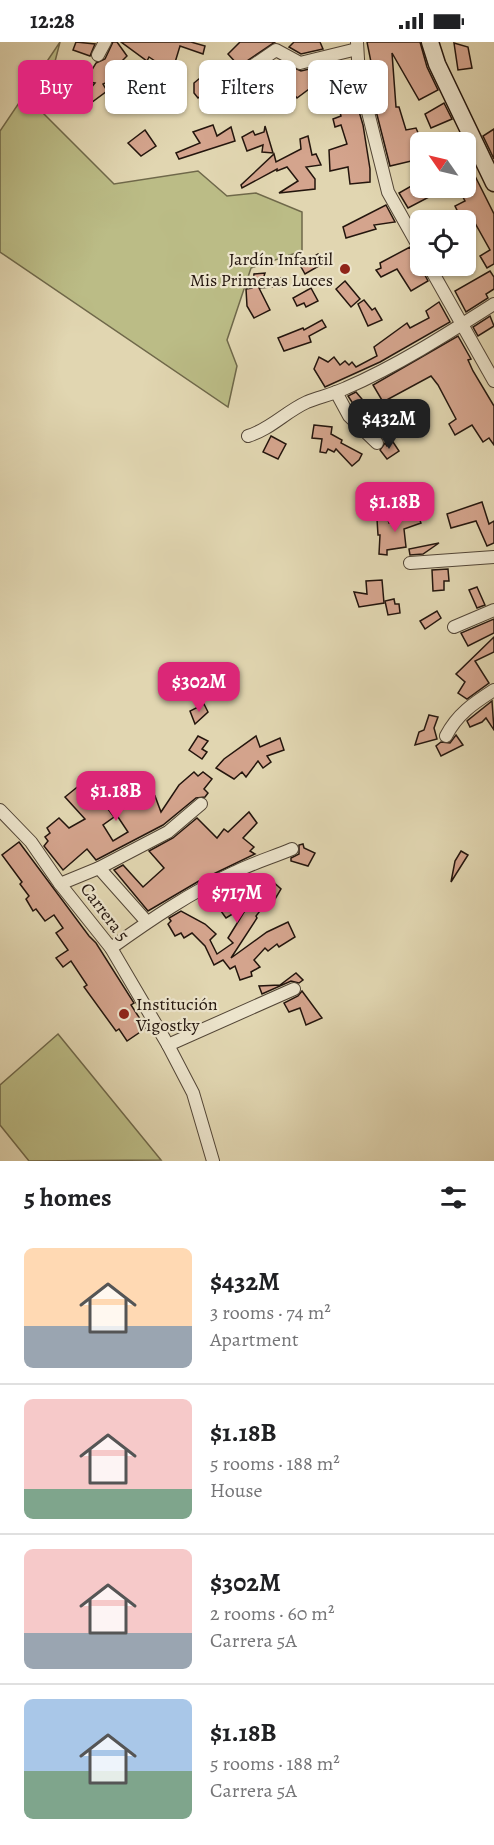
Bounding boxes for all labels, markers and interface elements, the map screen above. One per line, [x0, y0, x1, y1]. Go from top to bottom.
text: 12:28 [30, 6, 75, 36]
chip: Buy [18, 60, 93, 114]
chip: Rent [105, 60, 187, 114]
chip: Filters [199, 60, 296, 114]
chip: New [308, 60, 388, 114]
north arrow [410, 132, 476, 198]
map controls [410, 132, 476, 276]
button: locate [410, 210, 476, 276]
place label: Jardín Infantil Mis Primeras Luces [190, 247, 334, 292]
marker: Jardín Infantil Mis Primeras Luces [338, 262, 352, 276]
pin: $432M [347, 399, 431, 450]
text: $432M [362, 405, 416, 432]
pin: $1.18B [346, 482, 444, 533]
text: $1.18B [369, 488, 421, 515]
pin: $302M [157, 662, 241, 713]
text: $302M [172, 668, 226, 695]
pin: $1.18B [67, 771, 165, 822]
text: $1.18B [90, 777, 142, 804]
pin: $717M [195, 873, 279, 924]
street label: Carrera 5 [75, 878, 135, 946]
text: $717M [212, 879, 262, 906]
place label: Institución Vigostky [135, 992, 218, 1037]
marker: Institución Vigostky [117, 1007, 131, 1021]
text: 5 homes [24, 1180, 112, 1215]
icon: filters [437, 1181, 470, 1214]
text: $432M [210, 1264, 280, 1299]
icon: home [72, 1272, 144, 1344]
text: 3 rooms · 74 m² [210, 1299, 331, 1326]
text: Apartment [210, 1326, 299, 1353]
text: $1.18B [210, 1415, 277, 1450]
icon: home [72, 1423, 144, 1495]
text: 5 rooms · 188 m² [210, 1450, 340, 1477]
text: House [210, 1477, 262, 1504]
text: $302M [210, 1565, 281, 1600]
icon: home [72, 1573, 144, 1645]
text: 2 rooms · 60 m² [210, 1600, 334, 1627]
text: Carrera 5A [210, 1627, 297, 1654]
text: $1.18B [210, 1715, 277, 1750]
icon: home [72, 1723, 144, 1795]
text: 5 rooms · 188 m² [210, 1750, 340, 1777]
text: Carrera 5A [210, 1777, 297, 1804]

